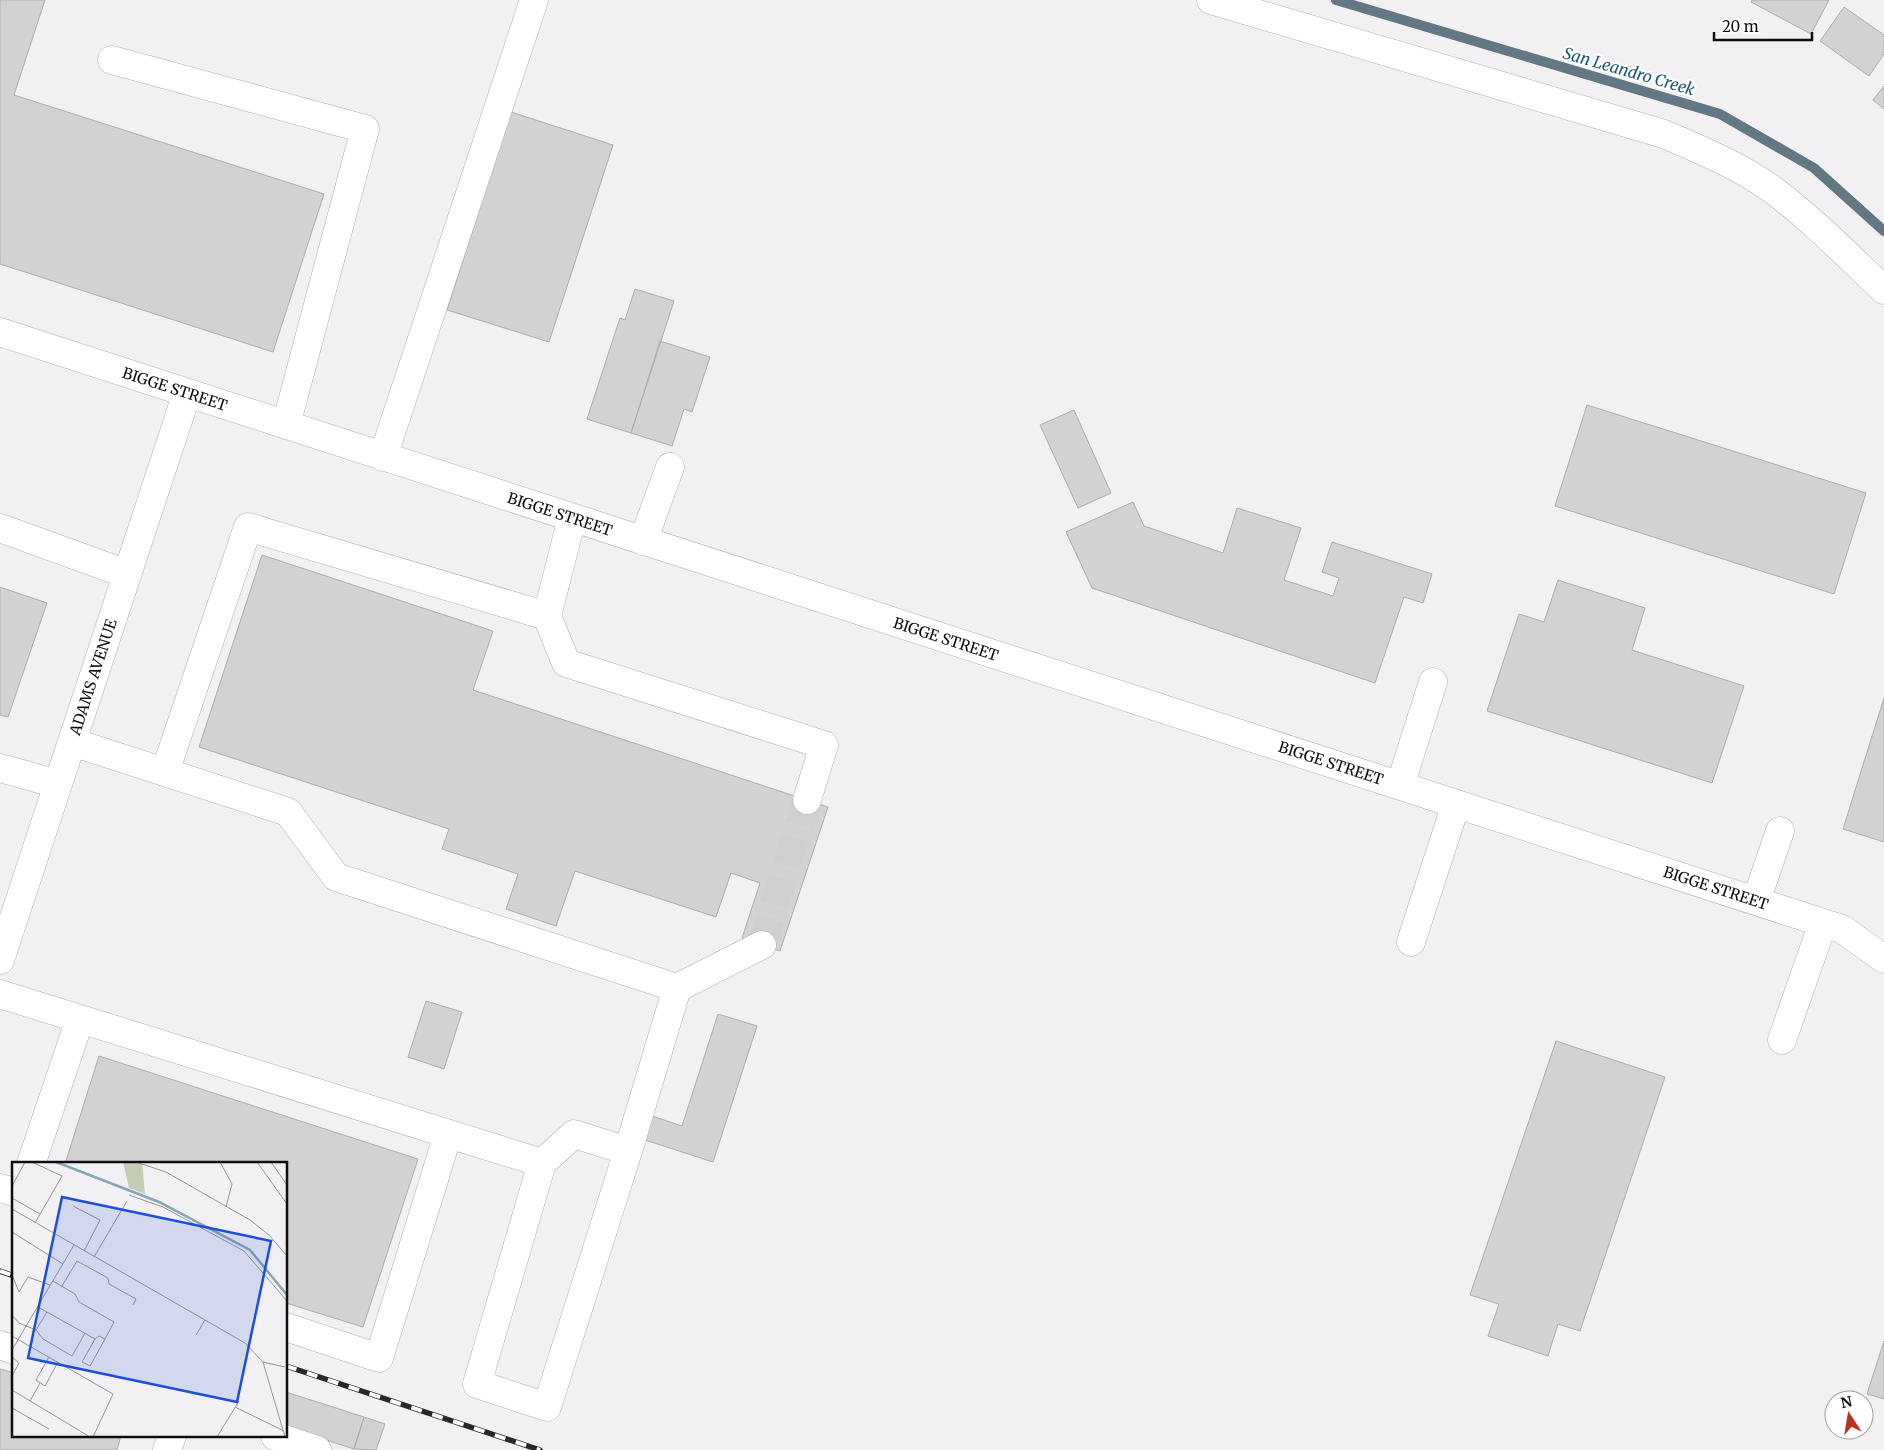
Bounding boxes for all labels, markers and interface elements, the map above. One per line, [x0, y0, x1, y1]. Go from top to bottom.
scale bar [1714, 10, 1812, 42]
text: 20 m [1722, 17, 1759, 36]
water label: San Leandro Creek [1561, 43, 1697, 99]
street label: BIGGE STREET [120, 363, 230, 415]
street label: BIGGE STREET [505, 488, 615, 540]
street label: BIGGE STREET [891, 613, 1001, 665]
street label: ADAMS AVENUE [65, 616, 121, 738]
street label: BIGGE STREET [1276, 737, 1386, 789]
street label: BIGGE STREET [1661, 862, 1771, 914]
inset map [12, 1162, 288, 1438]
north arrow [1824, 1390, 1874, 1440]
text: N [1839, 1392, 1854, 1412]

